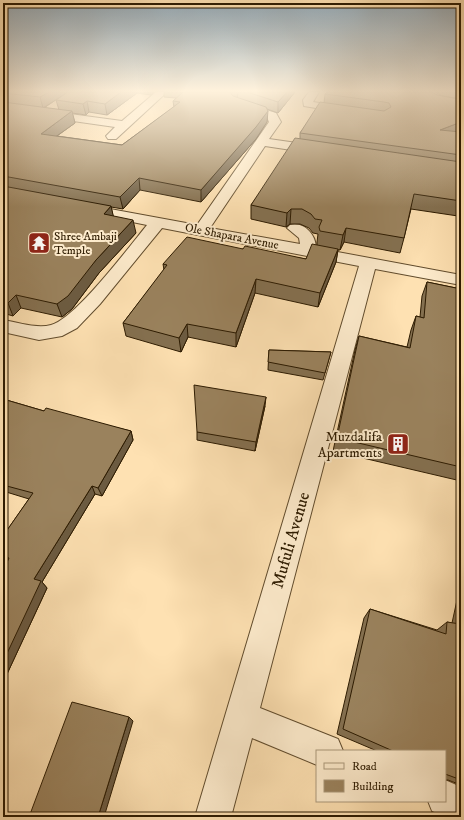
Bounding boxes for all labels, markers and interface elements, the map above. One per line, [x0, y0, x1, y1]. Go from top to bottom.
street label: Ole Shapara Avenue [184, 220, 280, 253]
place label: Shree Ambaji Temple [54, 229, 117, 258]
temple icon: Shree Ambaji Temple [26, 230, 52, 256]
place label: Muzdalifa Apartments [318, 428, 382, 462]
building icon: Muzdalifa Apartments [385, 431, 411, 457]
street label: Mufuli Avenue [267, 490, 315, 591]
legend [316, 750, 446, 802]
text: Road [352, 759, 377, 774]
text: Building [352, 779, 393, 794]

